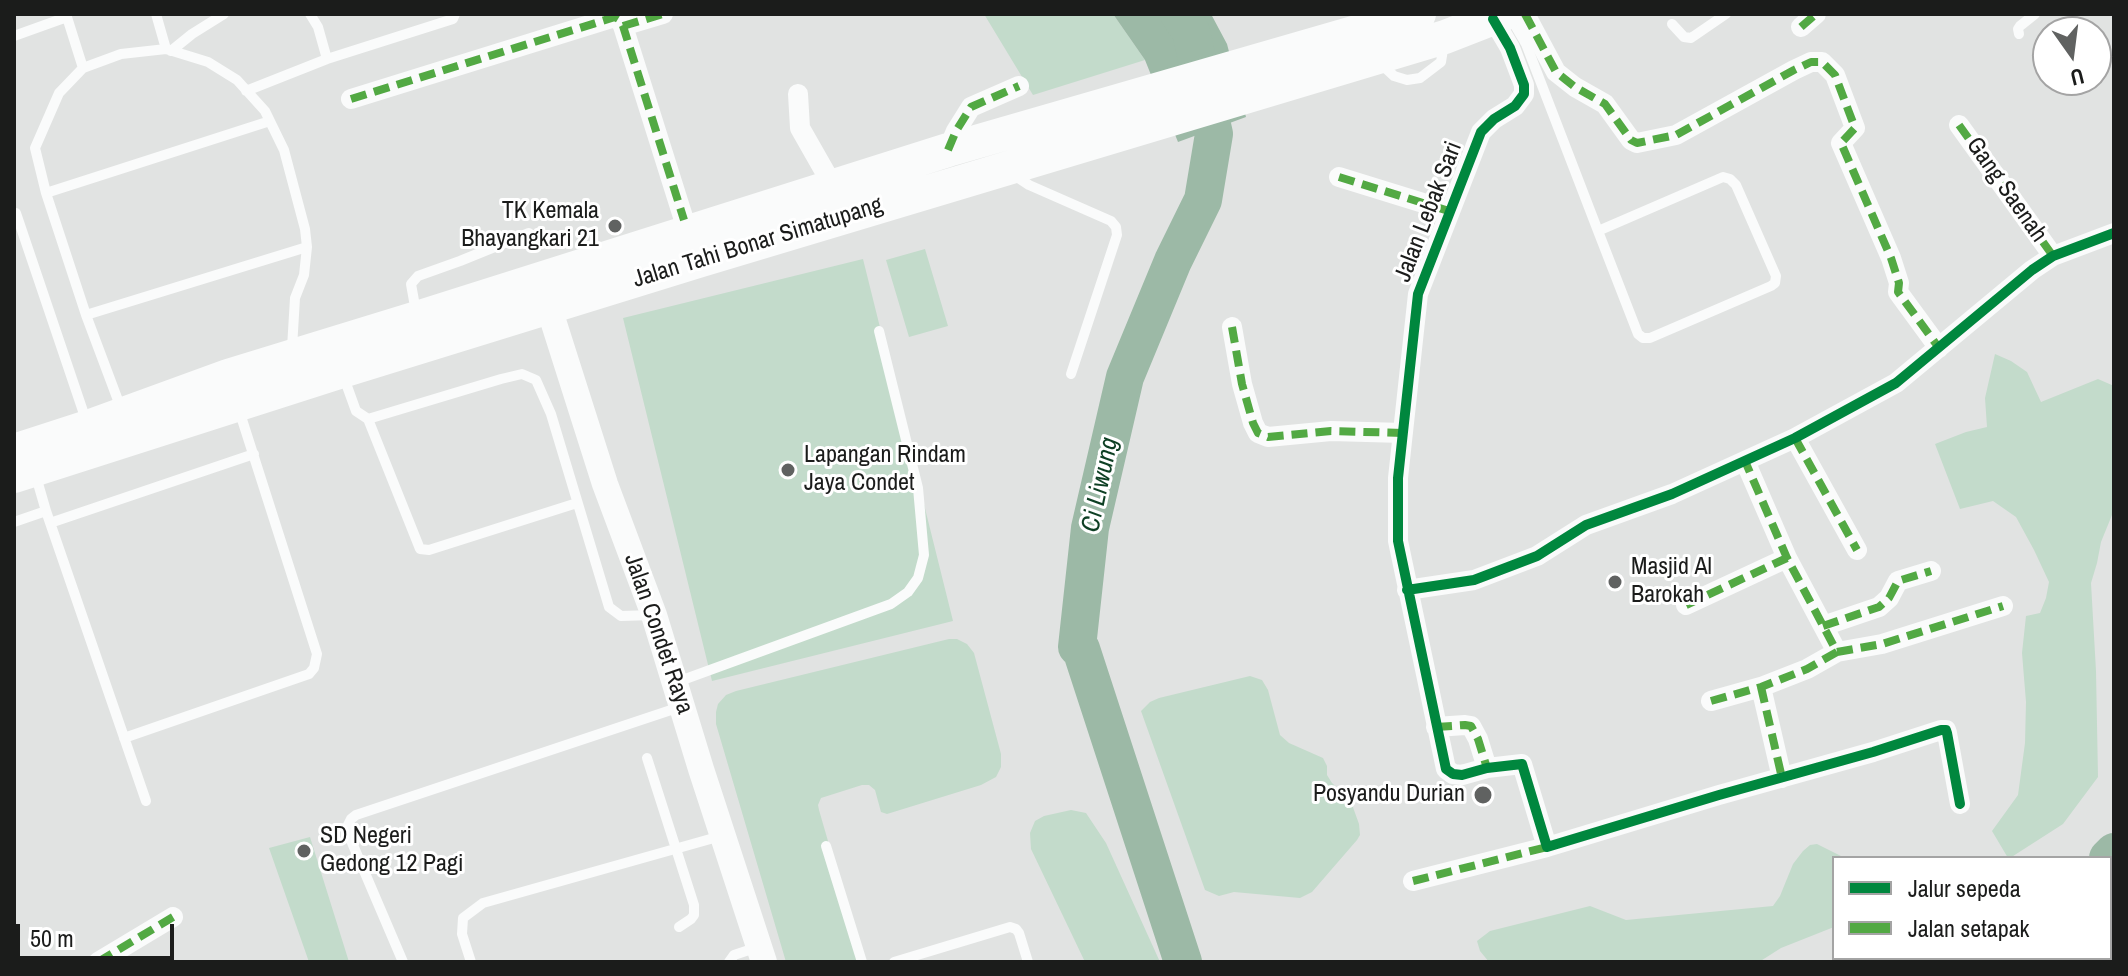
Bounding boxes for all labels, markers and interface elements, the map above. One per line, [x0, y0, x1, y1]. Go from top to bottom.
north arrow [2032, 16, 2112, 96]
text: U [2067, 61, 2087, 93]
street label: Gang Saenah [1959, 132, 2053, 248]
street label: Jalan Lebak Sari [1389, 138, 1469, 286]
street label: Jalan Tahi Bonar Simatupang [630, 191, 886, 295]
place label: TK Kemala Bhayangkari 21 [461, 198, 599, 254]
marker: TK Kemala Bhayangkari 21 [606, 217, 624, 235]
water label: Ci Liwung [1076, 435, 1126, 535]
place label: Lapangan Rindam Jaya Condet [804, 442, 966, 498]
marker: Lapangan Rindam Jaya Condet [779, 461, 797, 479]
street label: Jalan Condet Raya [617, 550, 699, 718]
place label: Masjid Al Barokah [1631, 554, 1712, 610]
marker: Masjid Al Barokah [1606, 573, 1624, 591]
place label: Posyandu Durian [1313, 781, 1465, 809]
marker: Posyandu Durian [1472, 784, 1494, 806]
place label: SD Negeri Gedong 12 Pagi [320, 823, 463, 879]
marker: SD Negeri Gedong 12 Pagi [295, 842, 313, 860]
legend [1832, 856, 2112, 960]
text: Jalur sepeda [1908, 872, 2021, 904]
scale bar [20, 908, 178, 958]
text: Jalan setapak [1908, 912, 2029, 944]
text: 50 m [30, 922, 74, 954]

